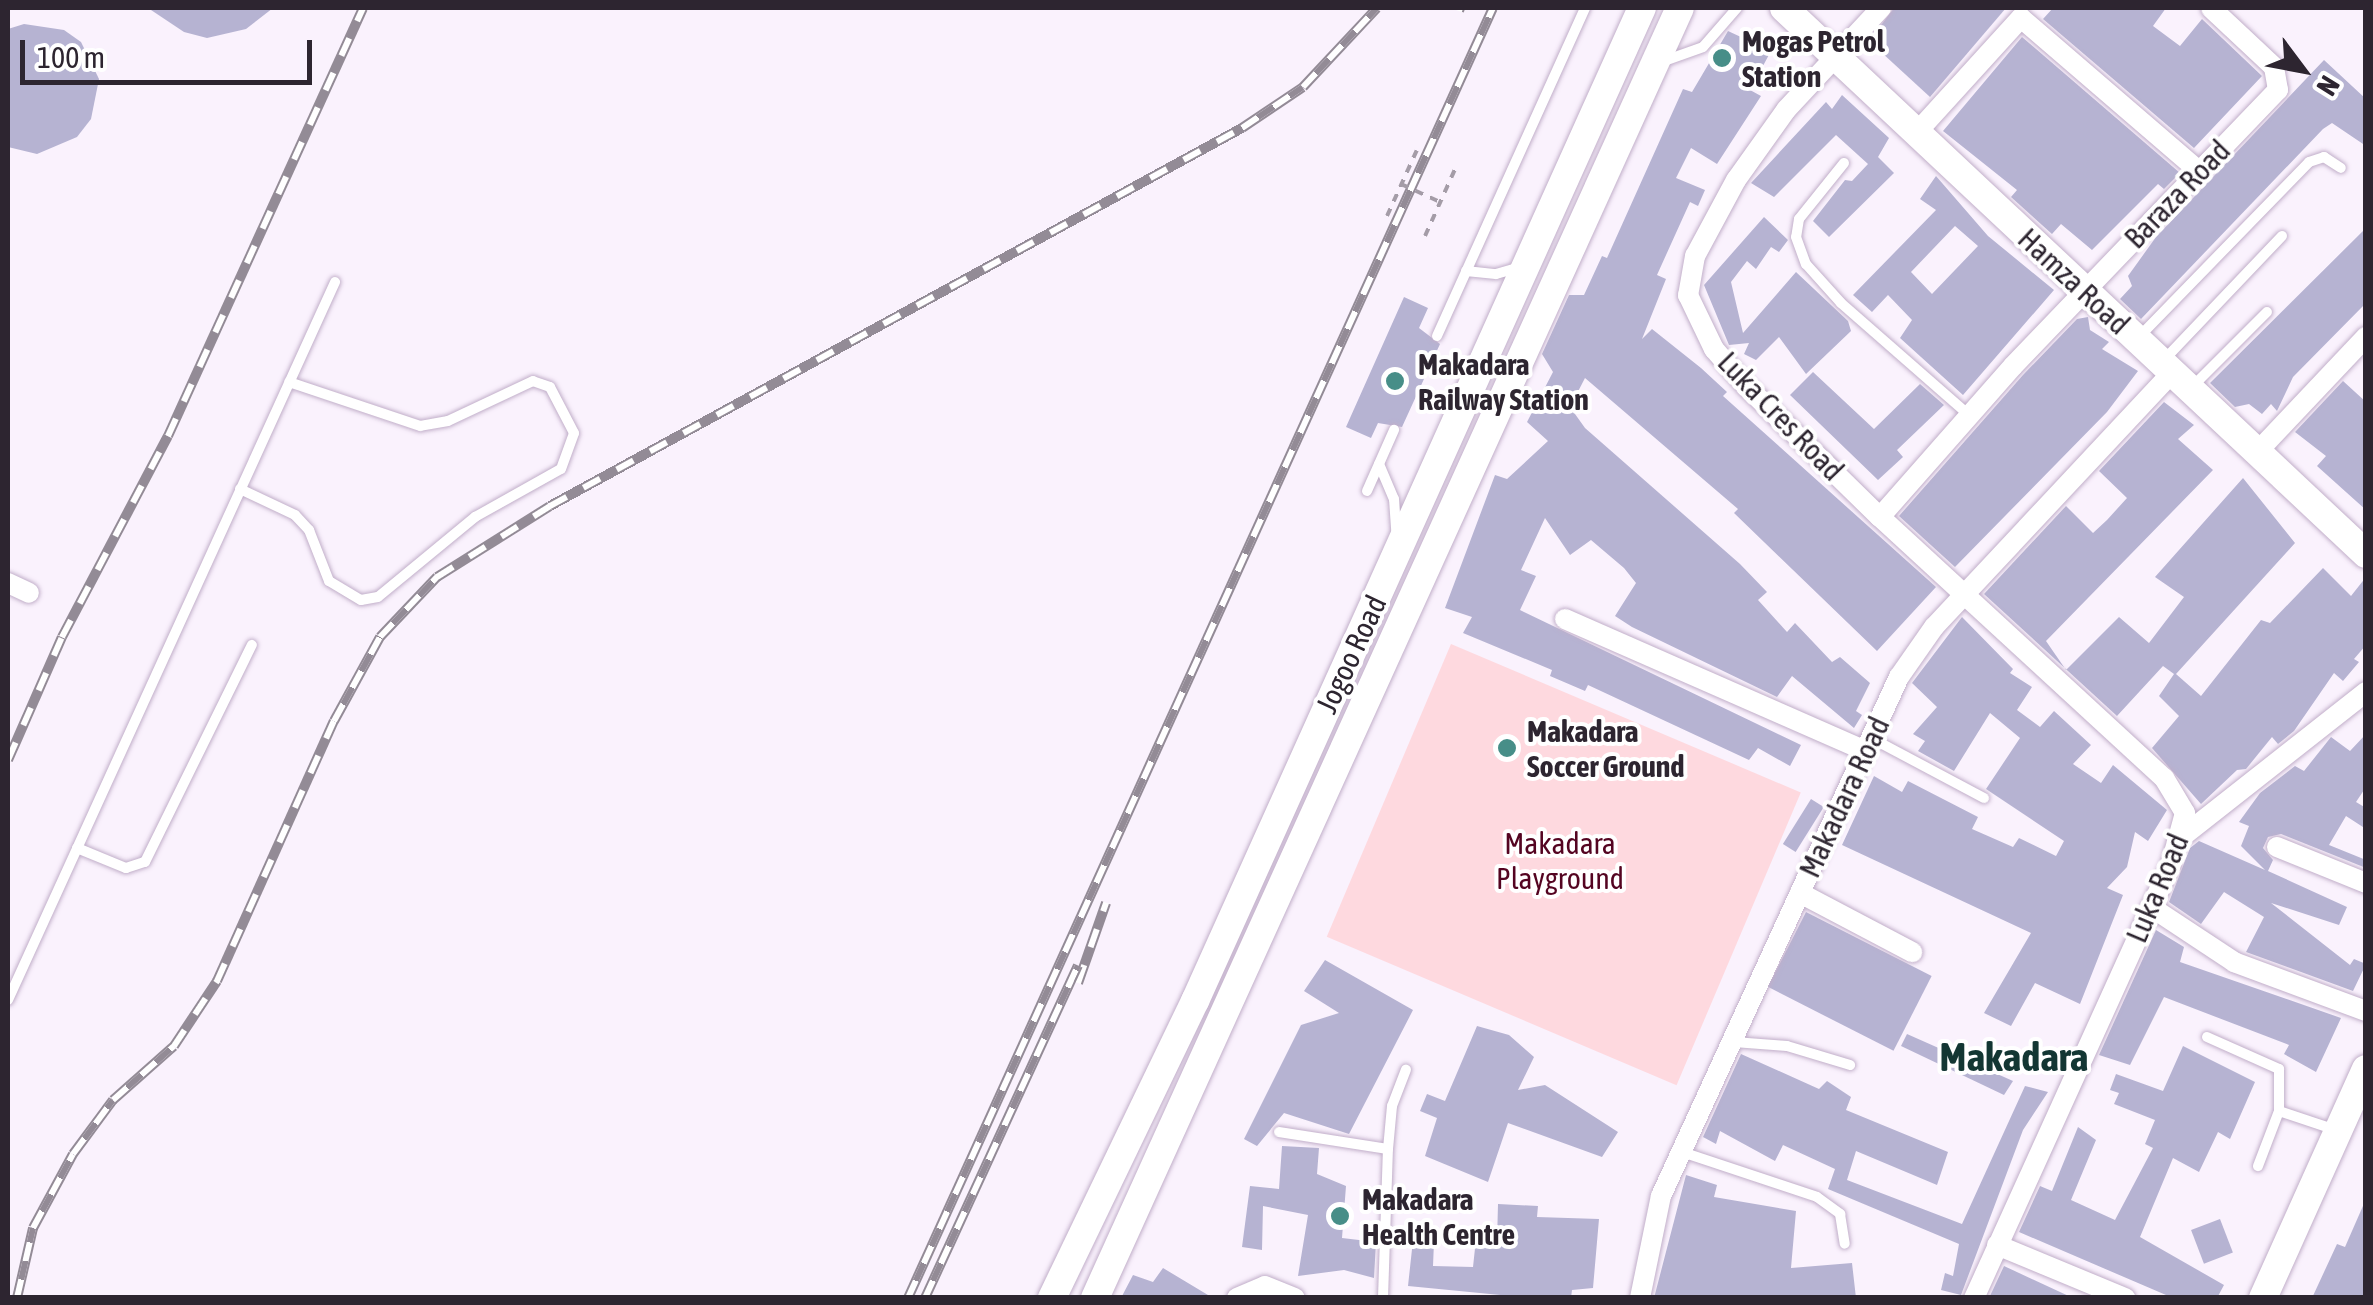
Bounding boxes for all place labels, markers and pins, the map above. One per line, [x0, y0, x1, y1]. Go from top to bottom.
place label: Mogas Petrol Station [1742, 23, 1885, 94]
marker: Mogas Petrol Station [1711, 47, 1733, 69]
place label: Makadara Railway Station [1418, 346, 1589, 416]
marker: Makadara Railway Station [1382, 368, 1408, 394]
place label: Makadara Soccer Ground [1527, 713, 1685, 784]
marker: Makadara Soccer Ground [1496, 737, 1518, 759]
place label: Makadara Health Centre [1362, 1181, 1515, 1252]
marker: Makadara Health Centre [1327, 1203, 1353, 1229]

